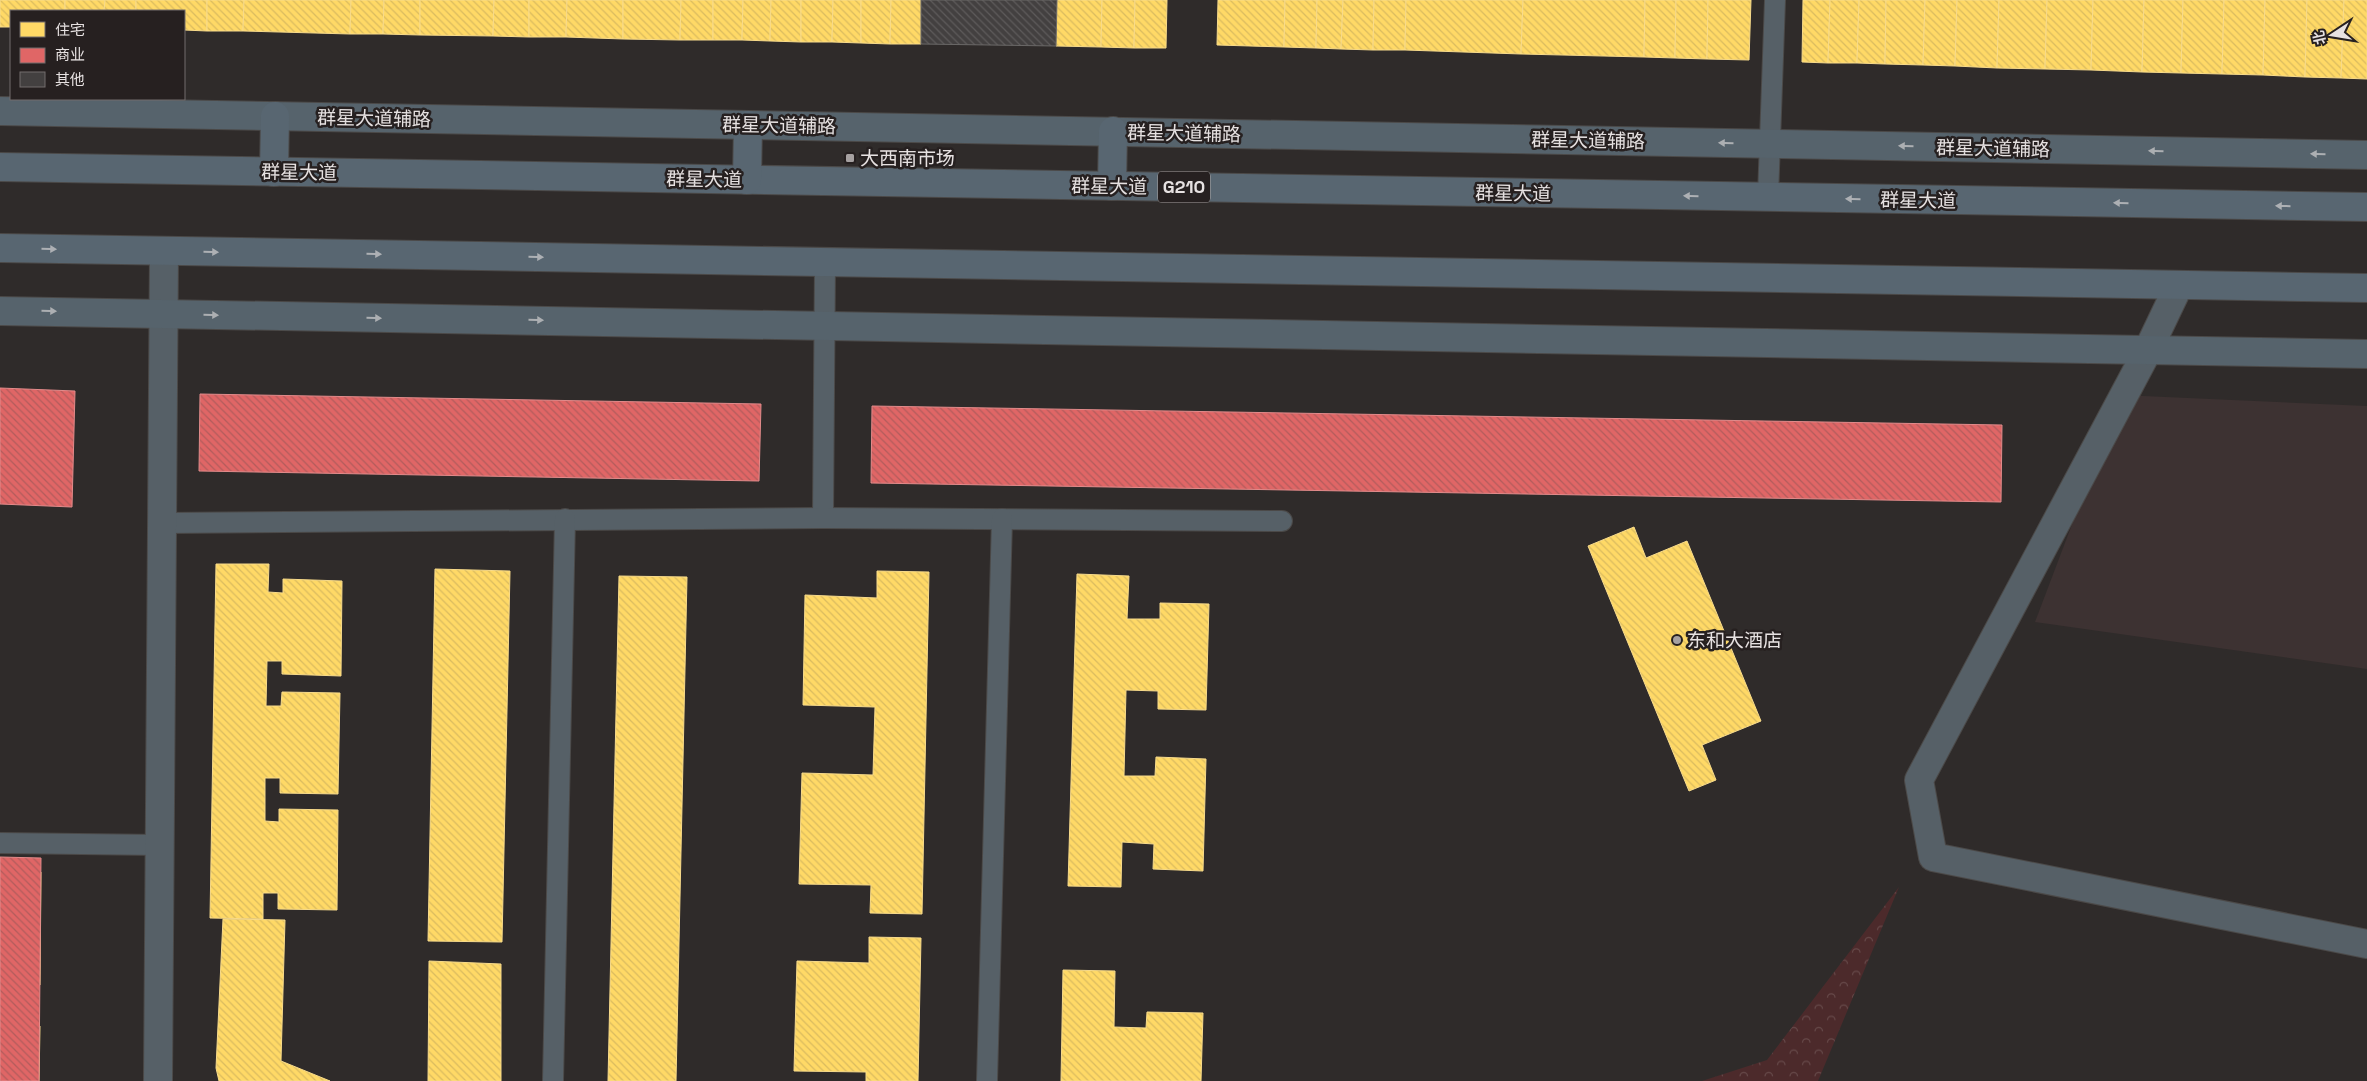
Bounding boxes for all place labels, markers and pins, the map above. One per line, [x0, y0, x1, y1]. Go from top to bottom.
place label: 大西南市场 [860, 146, 955, 171]
marker: 大西南市场 [844, 152, 856, 164]
place label: 东和大酒店 [1687, 628, 1782, 653]
marker: 东和大酒店 [1671, 634, 1683, 646]

